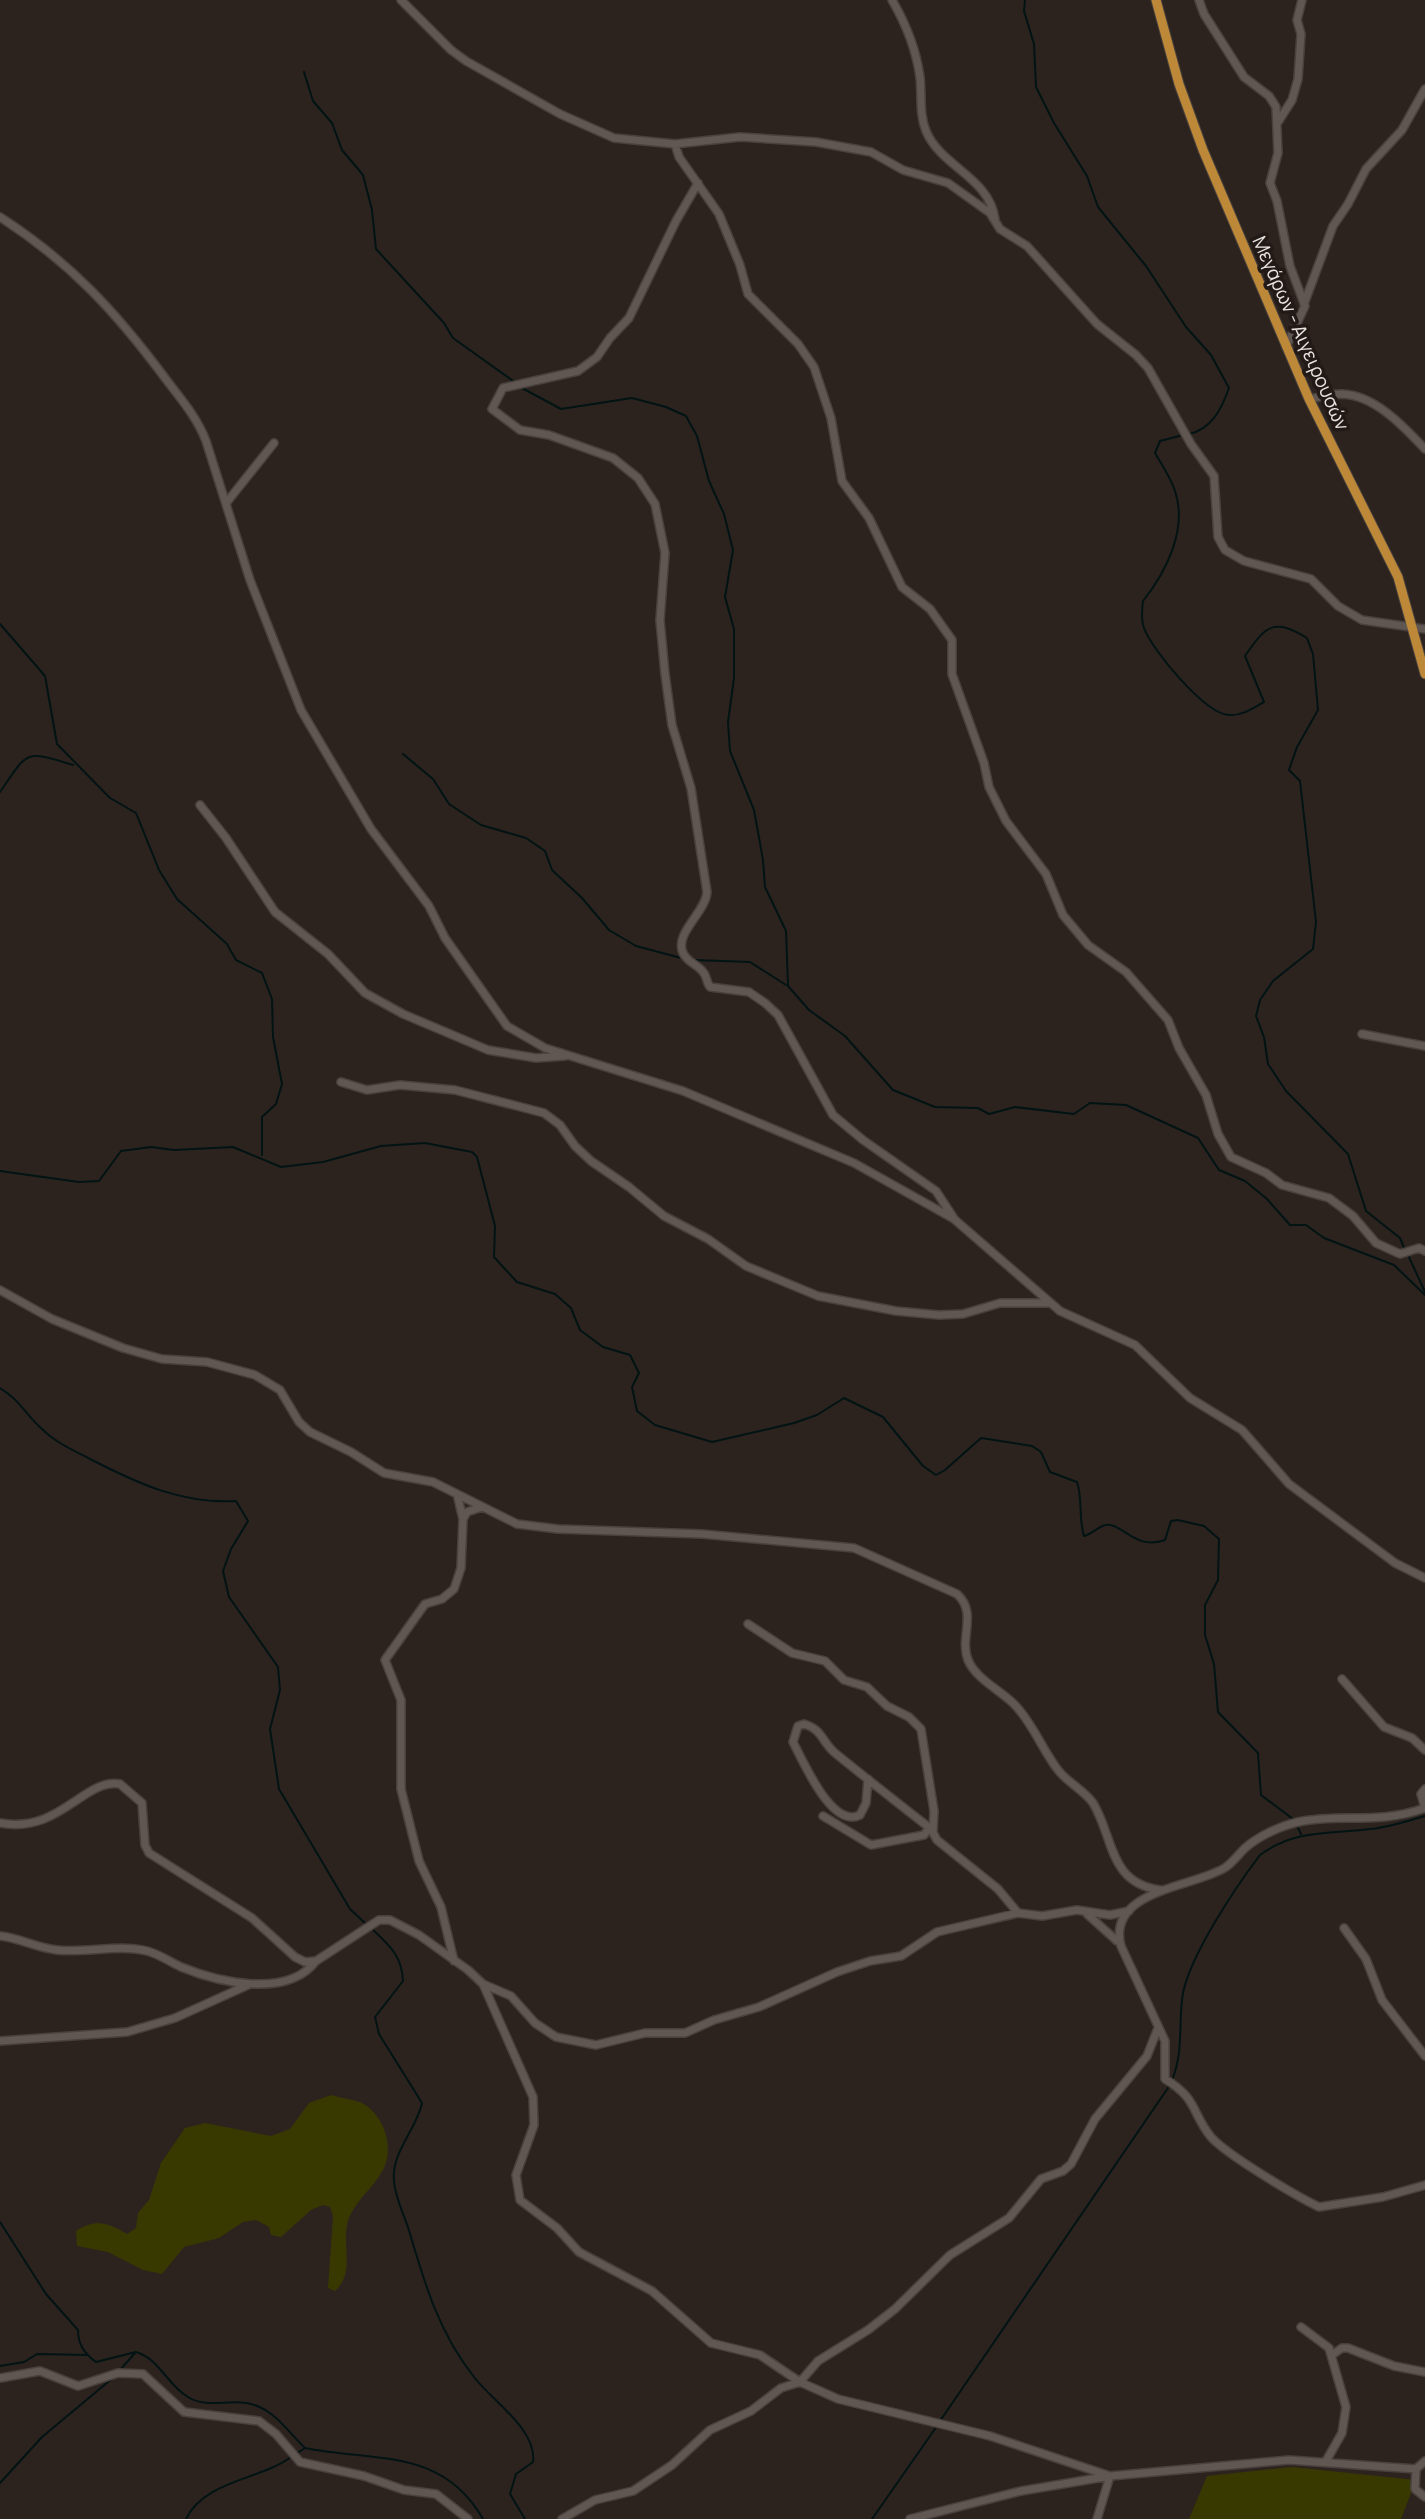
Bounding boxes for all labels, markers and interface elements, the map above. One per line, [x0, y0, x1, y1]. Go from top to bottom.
street label: Μεγάρων - Αιγειρουσών [1246, 232, 1356, 435]

